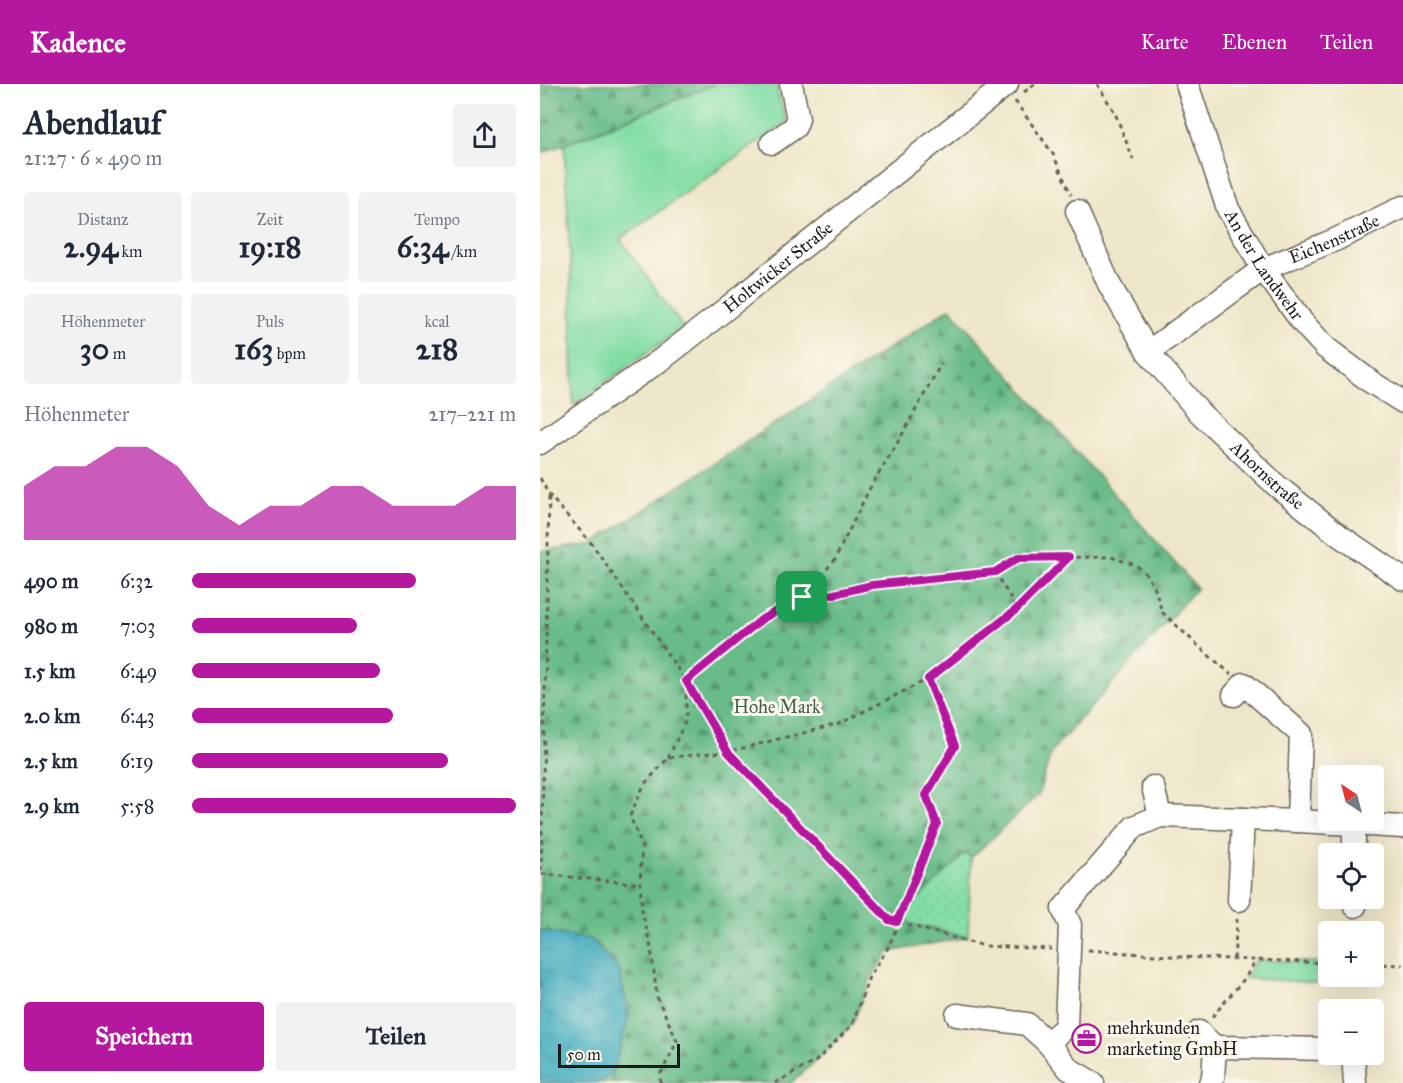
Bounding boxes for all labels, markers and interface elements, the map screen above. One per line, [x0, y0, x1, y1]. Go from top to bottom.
text: Kadence [30, 25, 126, 60]
text: Karte [1141, 29, 1189, 55]
text: Ebenen [1222, 29, 1287, 55]
text: Teilen [1320, 29, 1373, 55]
text: Abendlauf [24, 103, 162, 143]
button: share [453, 104, 516, 167]
text: 21:27 · 6 × 490 m [24, 146, 162, 170]
street label: An der Landwehr [1219, 205, 1308, 325]
street label: Eichenstraße [1286, 209, 1383, 268]
text: Distanz [77, 210, 129, 229]
text: Zeit [257, 210, 283, 229]
text: Tempo [414, 210, 460, 229]
street label: Holtwicker Straße [719, 217, 837, 318]
text: 2.94 [64, 229, 118, 265]
text: 19:18 [238, 229, 302, 265]
text: 6:34 [397, 229, 449, 265]
text: km [118, 242, 142, 261]
text: /km [449, 242, 477, 261]
text: Höhenmeter [61, 312, 145, 331]
text: Puls [256, 312, 284, 331]
text: kcal [424, 312, 450, 331]
text: 30 [80, 331, 109, 367]
text: 163 [234, 331, 273, 367]
text: 218 [416, 331, 458, 367]
text: m [109, 344, 126, 363]
text: bpm [273, 344, 306, 363]
text: Höhenmeter [24, 402, 129, 426]
text: 217–221 m [428, 402, 516, 426]
street label: Ahornstraße [1225, 436, 1309, 514]
text: 490 m [24, 569, 79, 593]
text: 6:32 [120, 569, 153, 593]
pin [776, 571, 827, 622]
icon: arrive [785, 580, 818, 613]
text: 980 m [24, 614, 78, 638]
text: 7:03 [120, 614, 155, 638]
text: 1.5 km [24, 659, 75, 683]
text: 6:49 [120, 659, 157, 683]
park label: Hohe Mark [734, 696, 821, 718]
text: 2.0 km [24, 704, 80, 728]
text: 6:43 [120, 704, 154, 728]
text: 2.5 km [24, 749, 78, 773]
text: 6:19 [120, 749, 154, 773]
north arrow [1318, 765, 1384, 831]
map controls [1318, 765, 1384, 1065]
text: 2.9 km [24, 794, 80, 818]
text: 5:58 [120, 794, 154, 818]
button: locate [1318, 843, 1384, 909]
button: + [1318, 921, 1384, 987]
button: − [1318, 999, 1384, 1065]
button: Speichern [24, 1002, 264, 1071]
button: Teilen [276, 1002, 516, 1071]
place label: mehrkunden marketing GmbH [1107, 1017, 1238, 1061]
office icon: mehrkunden marketing GmbH [1070, 1022, 1102, 1054]
scale bar [558, 1041, 680, 1068]
text: 50 m [567, 1045, 601, 1064]

